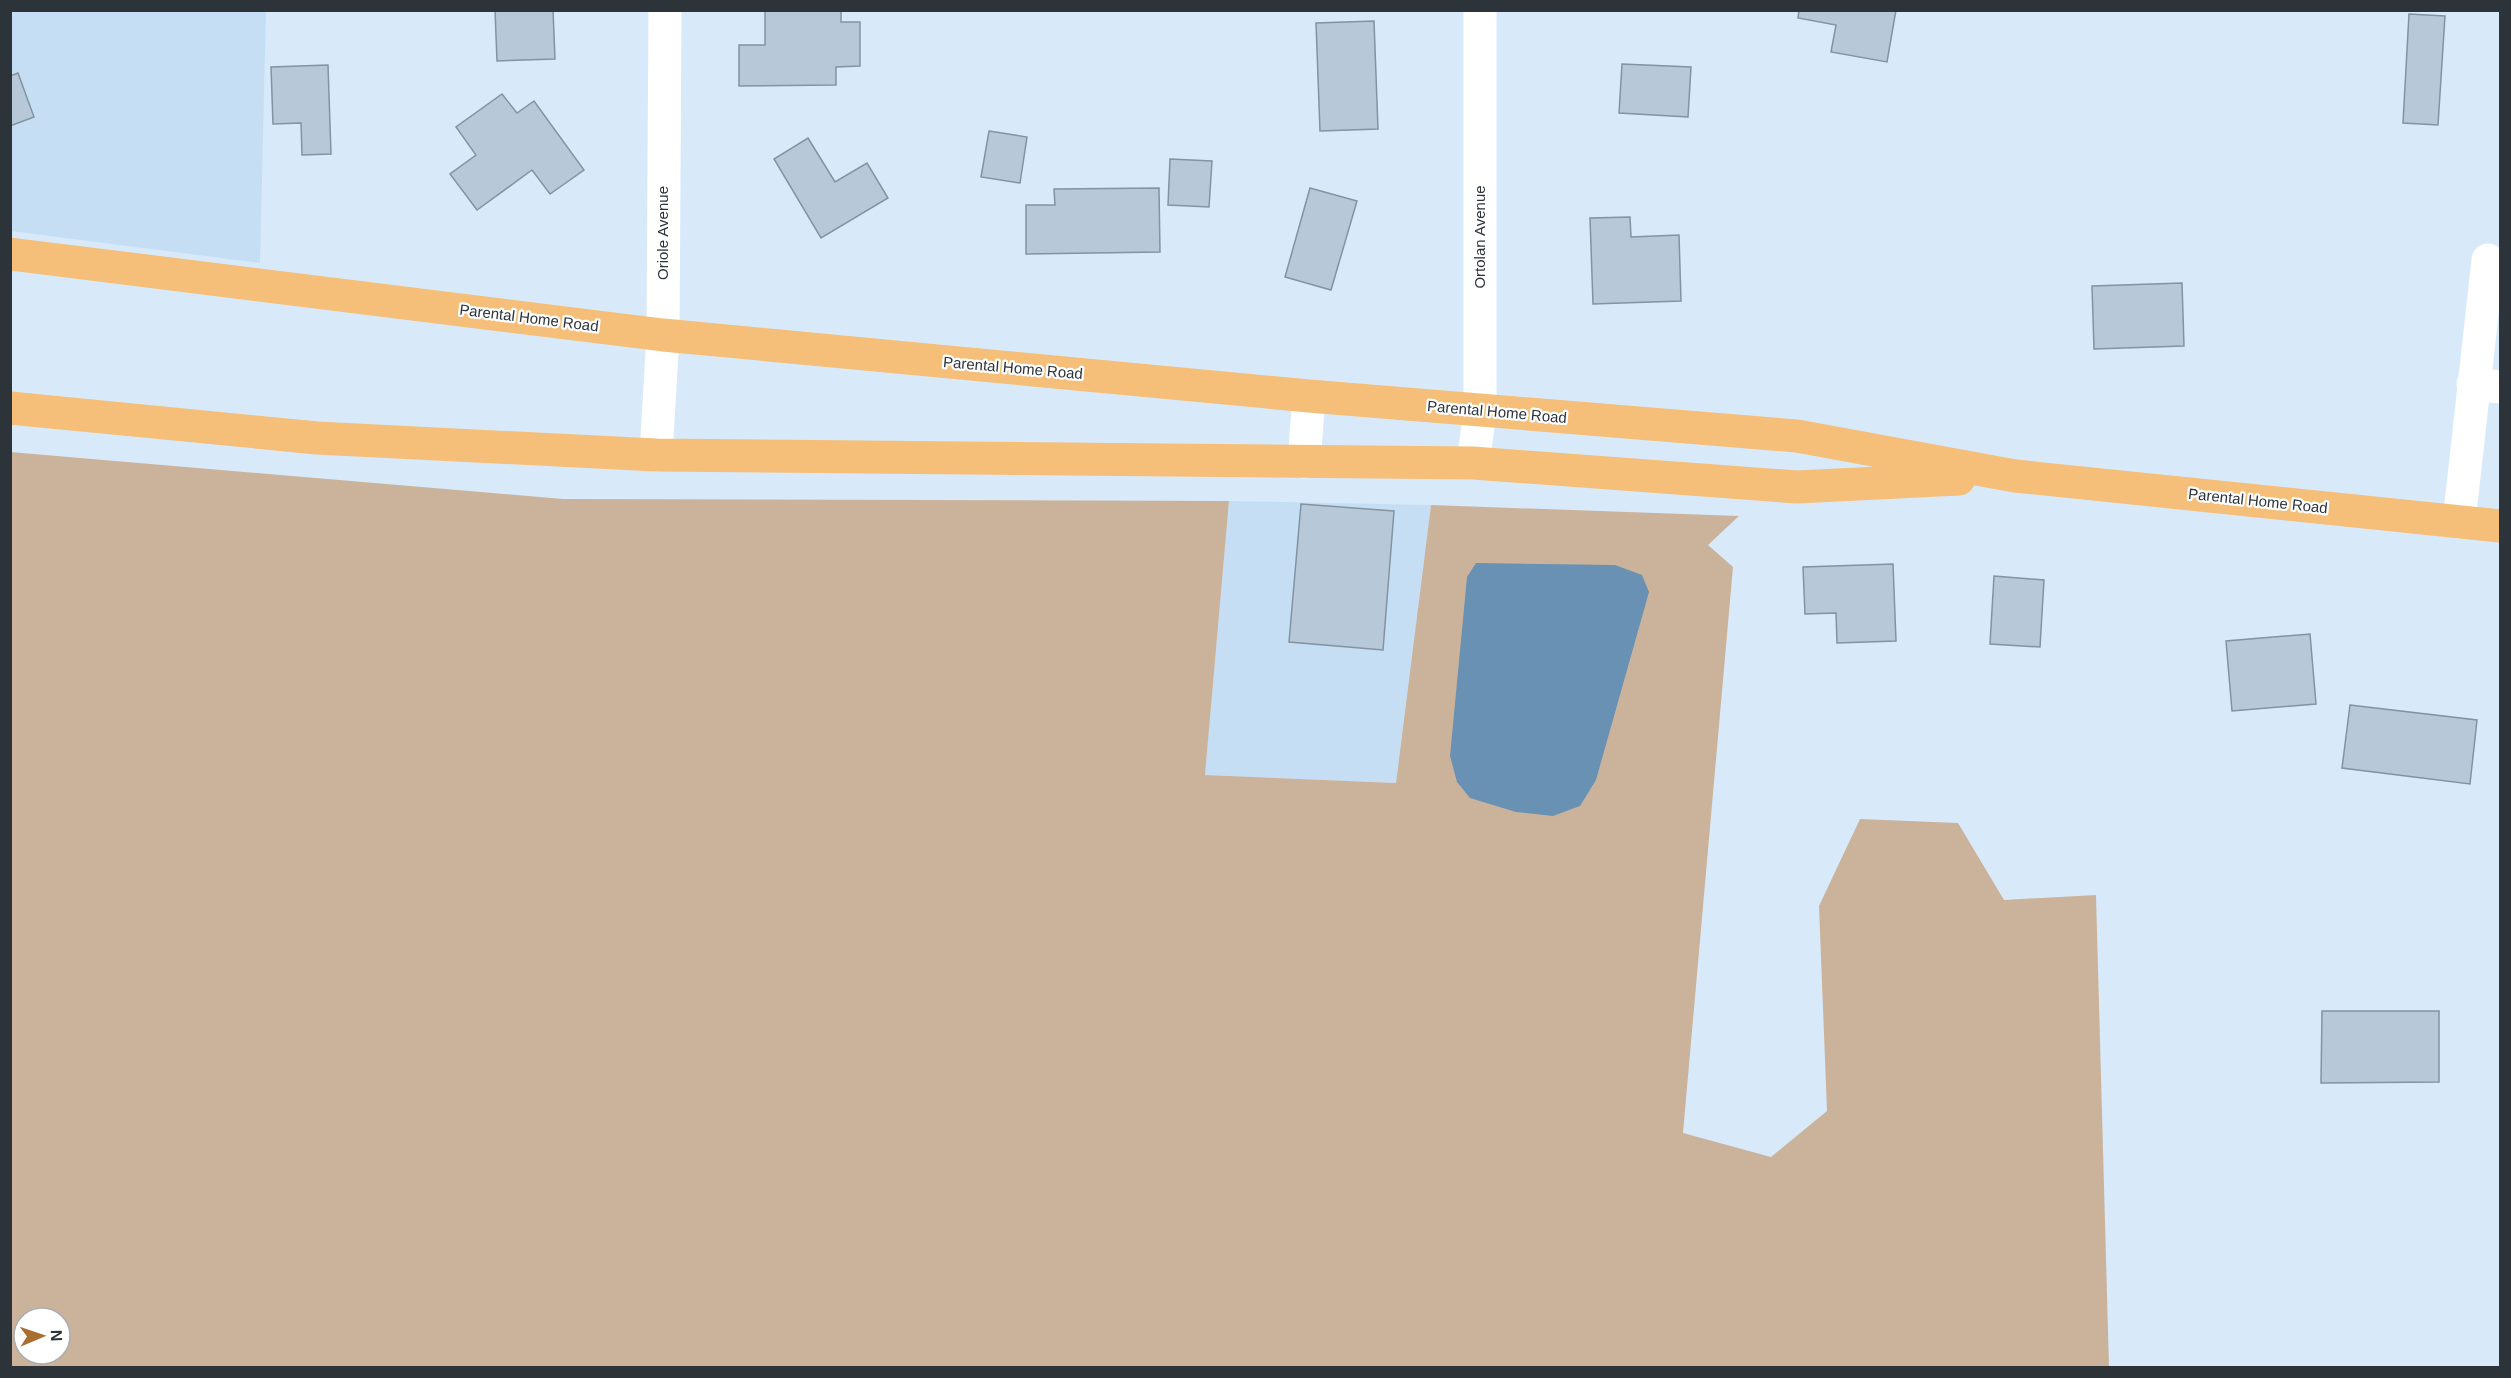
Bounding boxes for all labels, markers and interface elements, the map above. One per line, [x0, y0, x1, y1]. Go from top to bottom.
street label: Ortolan Avenue [1471, 185, 1488, 289]
street label: Oriole Avenue [654, 186, 671, 280]
street label: Parental Home Road [459, 301, 600, 334]
street label: Parental Home Road [943, 353, 1084, 382]
street label: Parental Home Road [1427, 397, 1568, 426]
street label: Parental Home Road [2188, 485, 2329, 516]
north arrow [12, 1306, 72, 1366]
text: N [48, 1329, 65, 1342]

